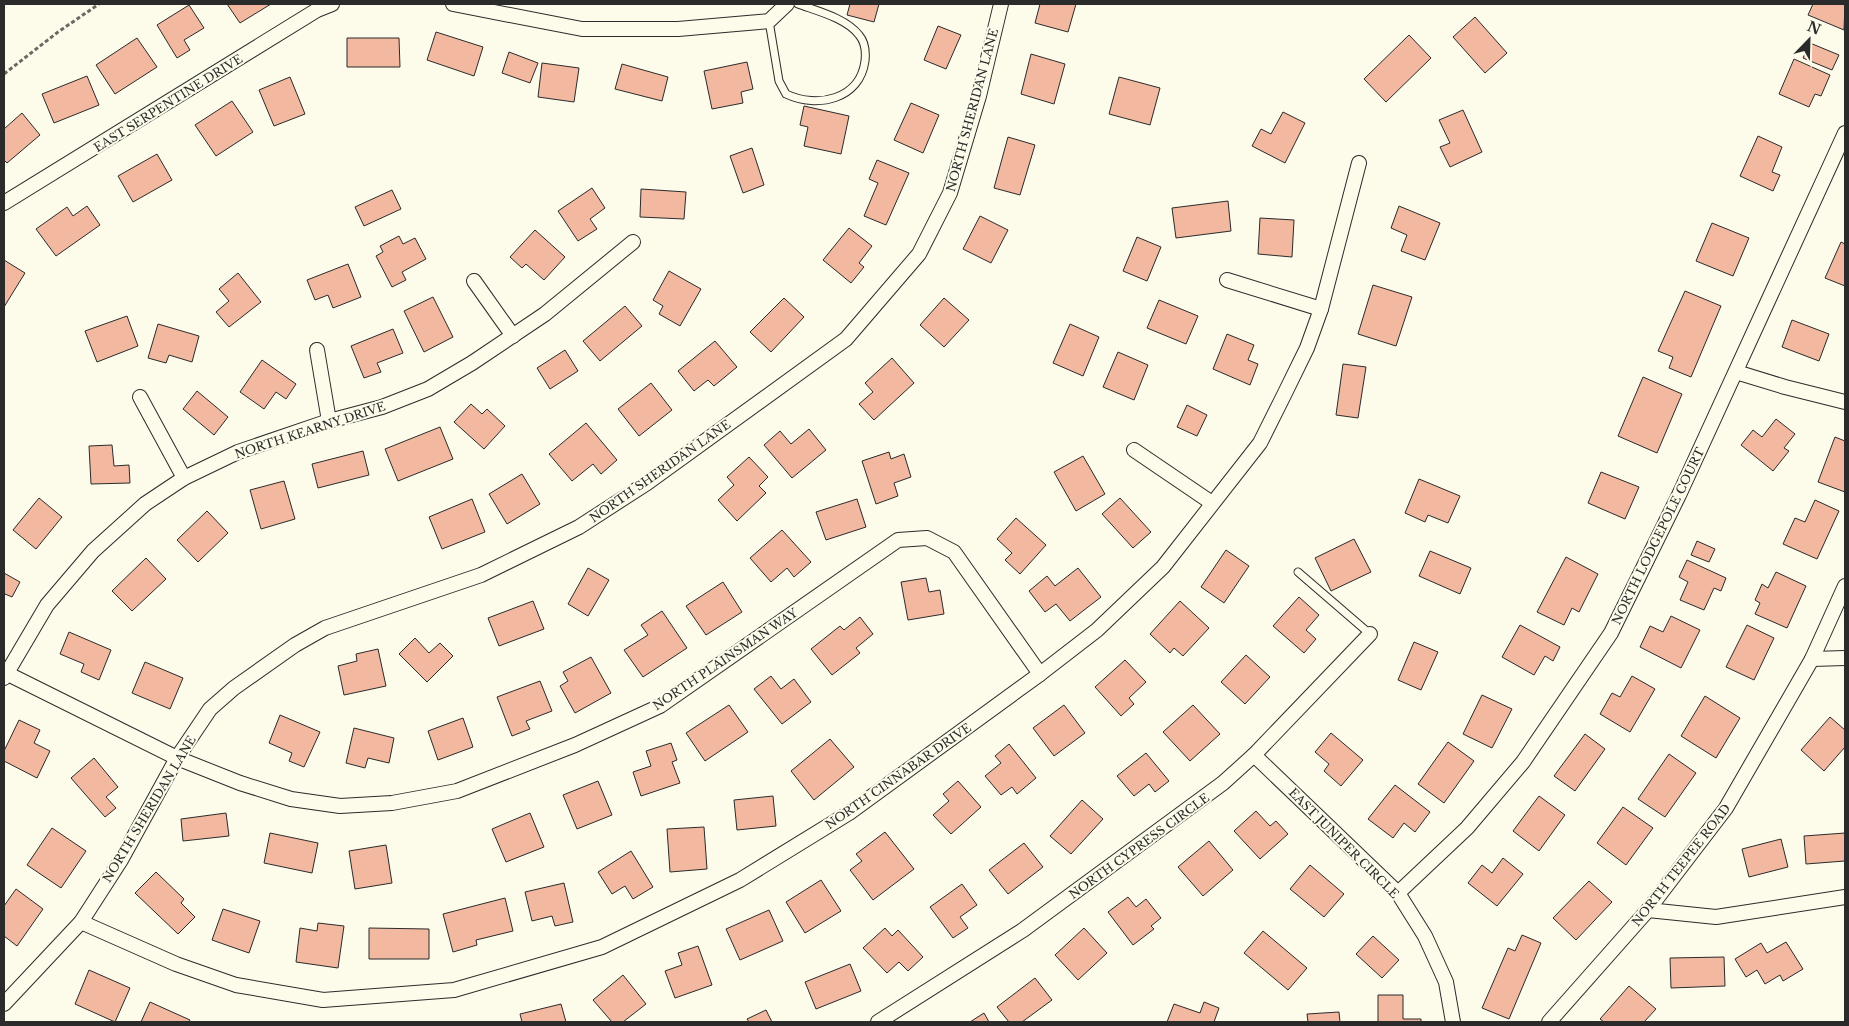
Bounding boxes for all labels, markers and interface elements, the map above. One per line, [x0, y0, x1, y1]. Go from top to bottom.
north arrow [1784, 15, 1834, 65]
text: N [1805, 17, 1824, 39]
street label: NORTH SHERIDAN LANE [943, 26, 1001, 193]
street label: EAST SERPENTINE DRIVE [91, 51, 245, 155]
street label: NORTH KEARNY DRIVE [233, 398, 388, 461]
street label: NORTH SHERIDAN LANE [587, 416, 734, 525]
street label: NORTH LODGEPOLE COURT [1608, 445, 1708, 627]
street label: NORTH PLAINSMAN WAY [650, 605, 800, 713]
street label: NORTH CINNABAR DRIVE [822, 720, 974, 832]
street label: NORTH SHERIDAN LANE [99, 733, 199, 885]
street label: EAST JUNIPER CIRCLE [1286, 785, 1402, 901]
street label: NORTH CYPRESS CIRCLE [1066, 790, 1212, 902]
street label: NORTH TEEPEE ROAD [1629, 801, 1733, 929]

